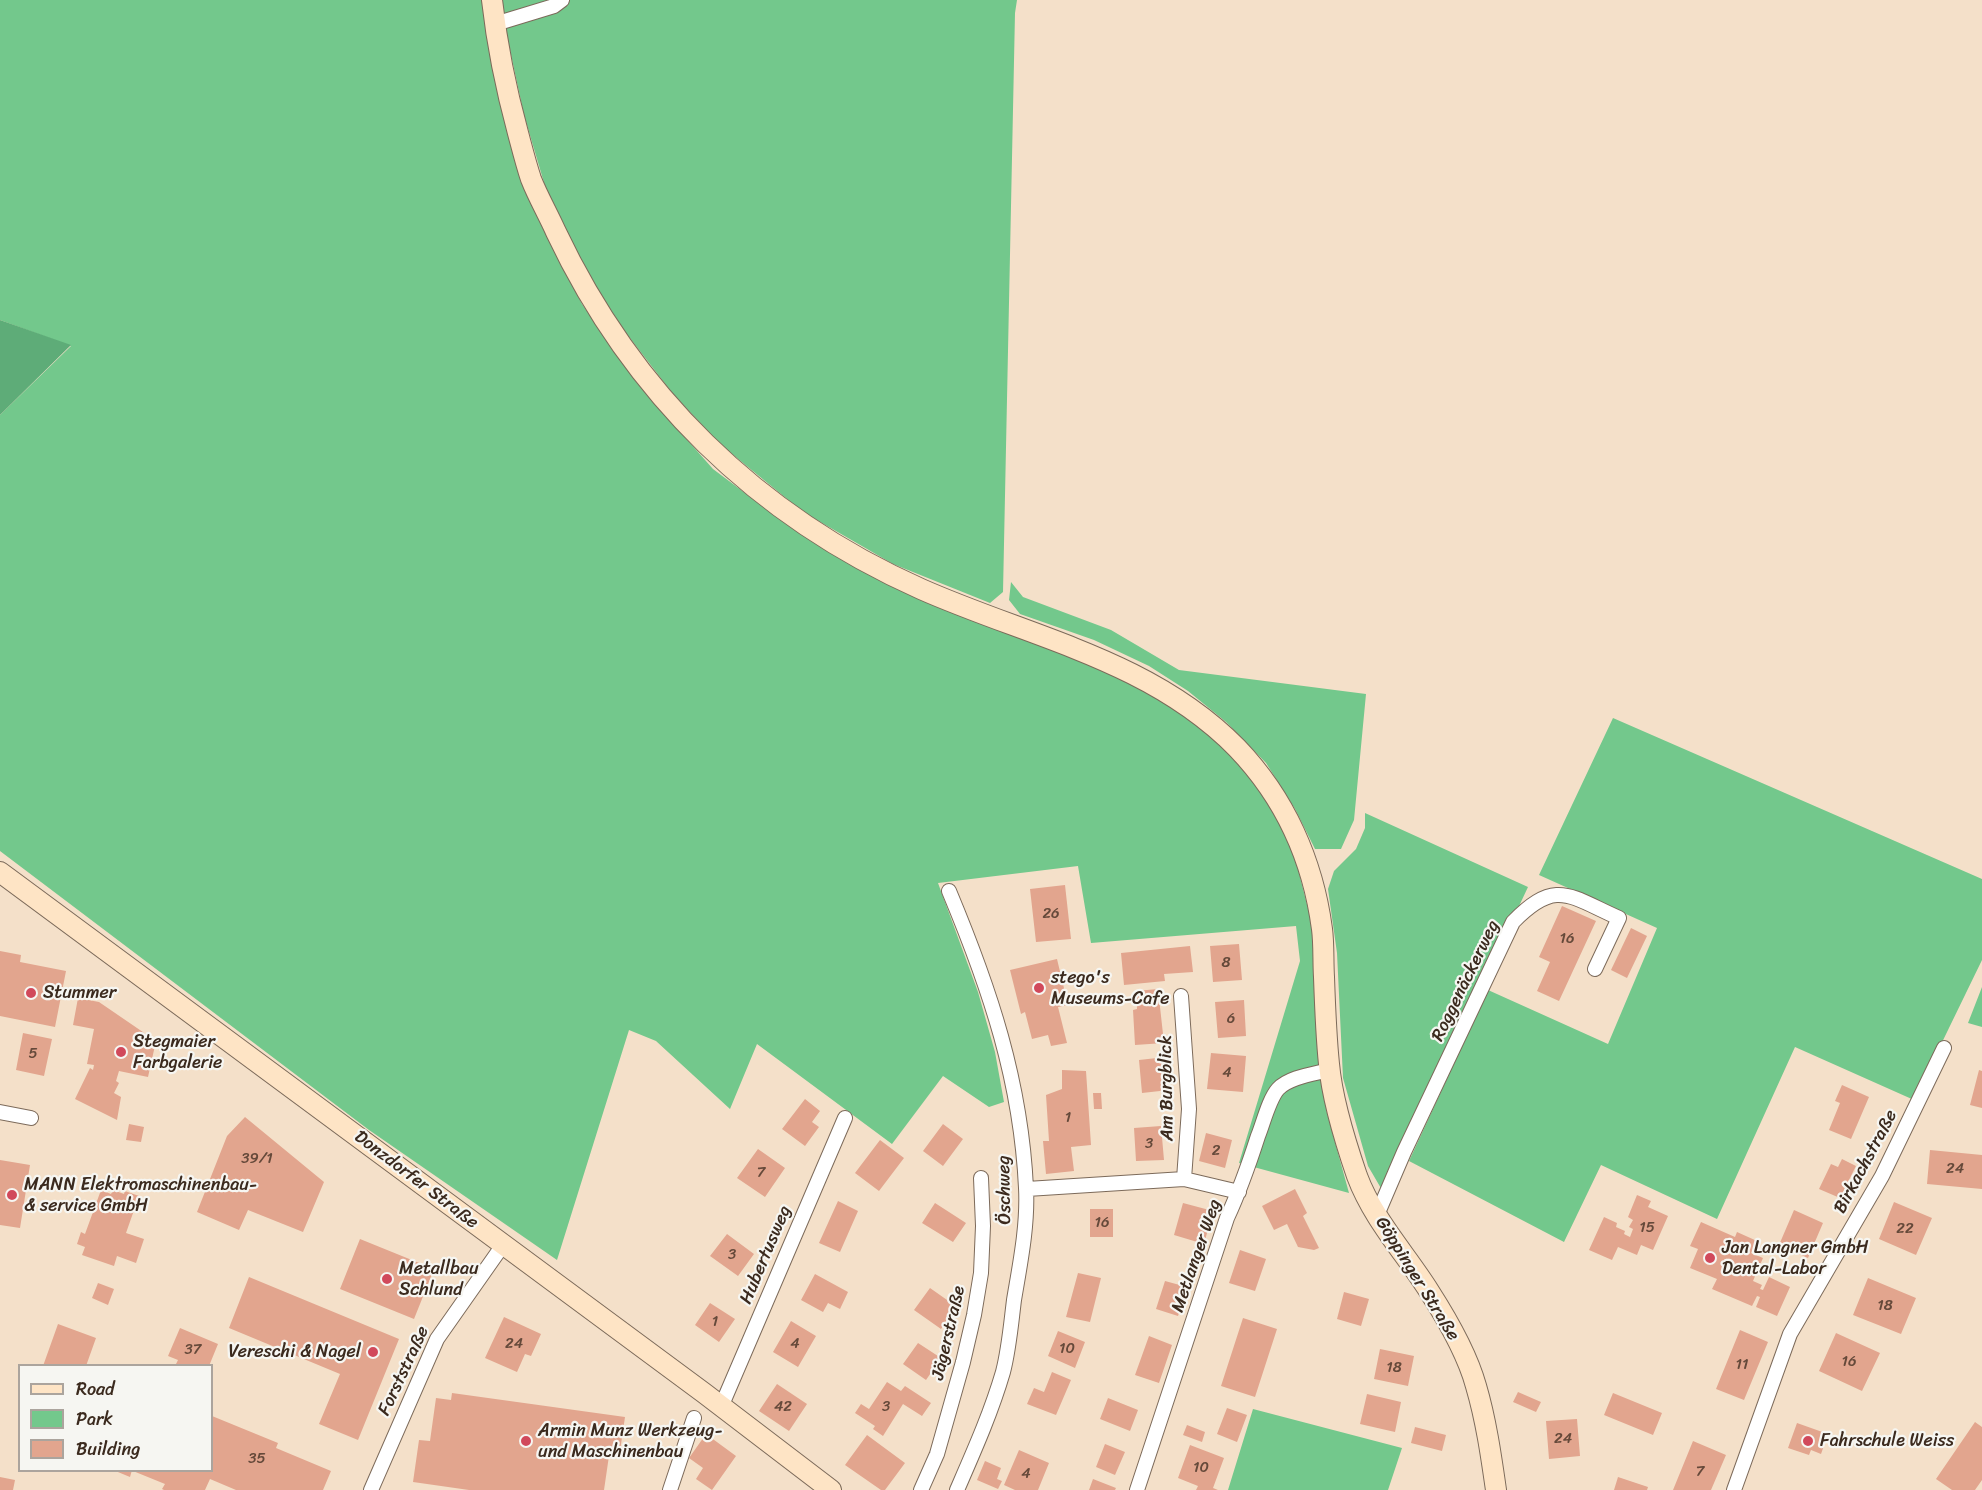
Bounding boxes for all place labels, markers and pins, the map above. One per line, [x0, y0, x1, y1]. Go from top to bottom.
place label: stego's Museums-Cafe [1051, 967, 1170, 1010]
marker: stego's Museums-Cafe [1032, 981, 1046, 995]
place label: Stummer [43, 982, 116, 1004]
marker: Stummer [24, 986, 38, 1000]
place label: Stegmaier Farbgalerie [133, 1031, 222, 1074]
marker: Stegmaier Farbgalerie [114, 1045, 128, 1059]
place label: MANN Elektromaschinenbau- & service GmbH [24, 1174, 257, 1216]
marker: MANN Elektromaschinenbau- & service GmbH [5, 1188, 19, 1202]
place label: Jan Langner GmbH Dental-Labor [1722, 1237, 1868, 1280]
marker: Jan Langner GmbH Dental-Labor [1703, 1251, 1717, 1265]
place label: Metallbau Schlund [399, 1258, 479, 1300]
marker: Metallbau Schlund [380, 1272, 394, 1286]
place label: Vereschi & Nagel [228, 1341, 361, 1363]
marker: Vereschi & Nagel [366, 1345, 380, 1359]
place label: Armin Munz Werkzeug- und Maschinenbau [538, 1420, 723, 1462]
place label: Fahrschule Weiss [1820, 1430, 1954, 1452]
marker: Armin Munz Werkzeug- und Maschinenbau [519, 1434, 533, 1448]
marker: Fahrschule Weiss [1801, 1434, 1815, 1448]

